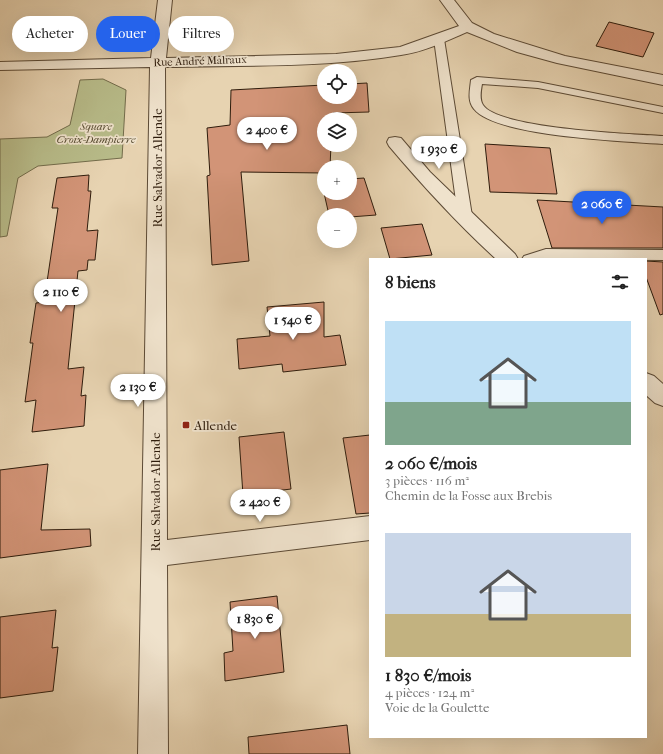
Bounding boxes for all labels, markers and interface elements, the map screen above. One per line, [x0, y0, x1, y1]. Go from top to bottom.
chip: Acheter [12, 16, 88, 52]
chip: Louer [96, 16, 160, 52]
chip: Filtres [168, 16, 234, 52]
street label: Rue André Malraux [153, 53, 247, 69]
map controls [317, 64, 357, 248]
button: locate [317, 64, 357, 104]
street label: Rue Salvador Allende [150, 108, 165, 228]
button: layers [317, 112, 357, 152]
pin: 2 400 € [230, 117, 304, 151]
park label: Square Croix-Dampierre [57, 120, 136, 146]
text: 2 400 € [246, 122, 288, 137]
pin: 1 930 € [402, 136, 476, 170]
text: 1 930 € [420, 141, 458, 156]
button: + [317, 160, 357, 200]
pin: 2 060 € [565, 191, 639, 225]
text: 2 060 € [581, 196, 623, 211]
button: − [317, 208, 357, 248]
icon: filters [609, 271, 631, 293]
text: 8 biens [385, 272, 435, 292]
pin: 2 110 € [24, 279, 98, 313]
text: 2 110 € [43, 284, 79, 299]
pin: 1 540 € [256, 307, 330, 341]
text: 1 540 € [274, 312, 312, 327]
icon: home [472, 347, 544, 419]
pin: 2 130 € [101, 374, 175, 408]
text: 2 130 € [119, 379, 157, 394]
place label: Allende [193, 418, 238, 433]
marker: Allende [181, 420, 191, 430]
street label: Rue Salvador Allende [148, 432, 163, 552]
text: 2 060 €/mois [385, 453, 477, 473]
text: 3 pièces · 116 m² [385, 473, 469, 488]
text: Chemin de la Fosse aux Brebis [385, 488, 552, 503]
pin: 2 420 € [223, 489, 297, 523]
text: 2 420 € [239, 494, 281, 509]
icon: home [472, 559, 544, 631]
pin: 1 830 € [218, 606, 292, 640]
text: 1 830 € [237, 611, 273, 626]
text: 1 830 €/mois [385, 665, 471, 685]
text: 4 pièces · 124 m² [385, 685, 474, 700]
text: Voie de la Goulette [385, 700, 490, 715]

